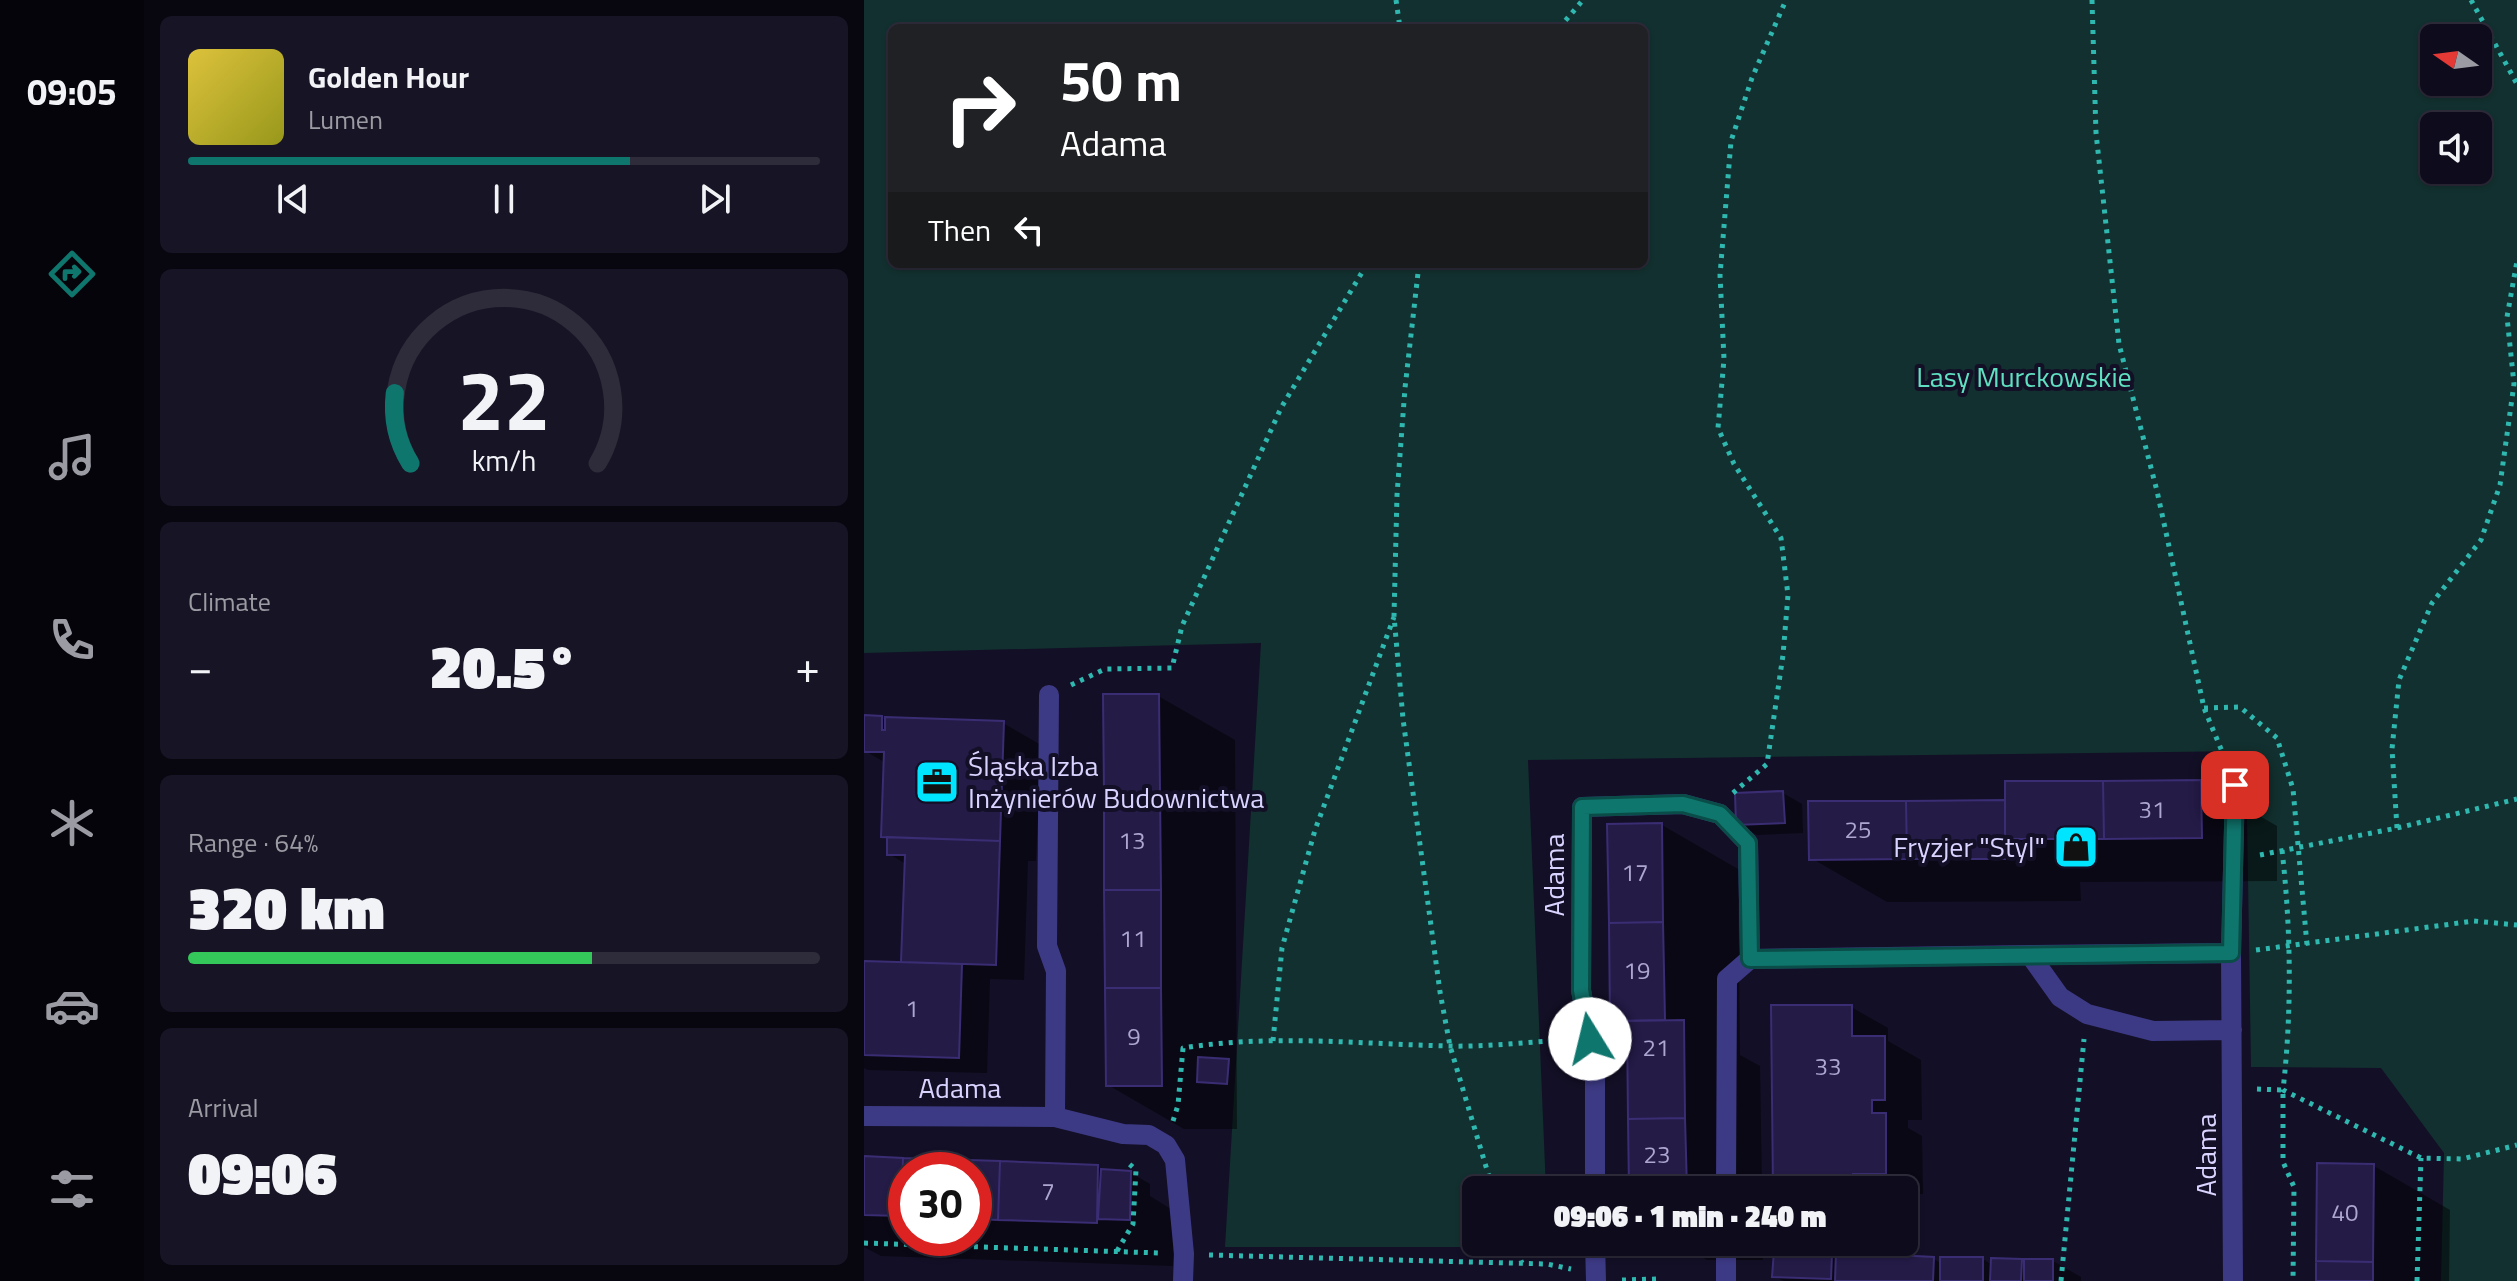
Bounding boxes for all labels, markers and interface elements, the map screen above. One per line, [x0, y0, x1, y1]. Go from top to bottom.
north arrow [2420, 24, 2492, 96]
map controls [2420, 24, 2492, 184]
text: 50 m [1060, 38, 1182, 123]
text: Golden Hour [308, 54, 469, 100]
icon: right [928, 56, 1032, 160]
text: 09:05 [27, 64, 117, 119]
text: Lumen [308, 100, 383, 139]
button: sound [2420, 112, 2492, 184]
text: Adama [1060, 115, 1166, 170]
icon: previous [271, 177, 315, 221]
icon: pause [482, 177, 526, 221]
icon: next [693, 177, 737, 221]
text: Then [928, 207, 991, 253]
icon: left [1007, 208, 1051, 252]
icon: directions [44, 246, 100, 302]
text: 22 [457, 335, 551, 461]
park label: Lasy Murckowskie [1916, 355, 2132, 398]
icon: music [44, 429, 100, 485]
text: km/h [472, 439, 536, 482]
text: Climate [188, 582, 271, 621]
icon: phone [44, 612, 100, 668]
text: 20.5° [430, 620, 578, 711]
text: − [188, 633, 213, 700]
text: + [795, 633, 820, 700]
place label: Śląska Izba Inżynierów Budownictwa [968, 744, 1264, 819]
pin [2201, 751, 2269, 819]
office icon: Śląska Izba Inżynierów Budownictwa [913, 758, 961, 806]
icon: arrive [2213, 763, 2257, 807]
house number: 31 [2139, 791, 2165, 827]
icon: climate [44, 795, 100, 851]
house number: 25 [1845, 811, 1871, 847]
house number: 13 [1119, 822, 1145, 858]
text: Range · 64% [188, 823, 318, 862]
shop icon: Fryzjer "Styl" [2052, 823, 2100, 871]
place label: Fryzjer "Styl" [1893, 825, 2045, 868]
street label: Adama [1532, 834, 1575, 916]
house number: 17 [1622, 854, 1648, 890]
text: 320 km [188, 861, 385, 952]
house number: 11 [1120, 920, 1146, 956]
house number: 19 [1624, 952, 1650, 988]
icon: car [44, 978, 100, 1034]
house number: 1 [905, 990, 919, 1026]
position arrow [1548, 997, 1632, 1081]
house number: 9 [1127, 1018, 1141, 1054]
house number: 21 [1643, 1029, 1669, 1065]
house number: 33 [1815, 1048, 1841, 1084]
street label: Adama [919, 1066, 1001, 1109]
text: Arrival [188, 1088, 259, 1127]
street label: Adama [2184, 1114, 2227, 1196]
text: 09:06 [188, 1126, 337, 1217]
house number: 23 [1644, 1136, 1670, 1172]
speed limit sign: 30 [888, 1152, 992, 1256]
icon: filters [44, 1161, 100, 1217]
house number: 7 [1041, 1173, 1055, 1209]
text: 09:06 · 1 min · 240 m [1554, 1193, 1826, 1239]
house number: 40 [2332, 1194, 2358, 1230]

